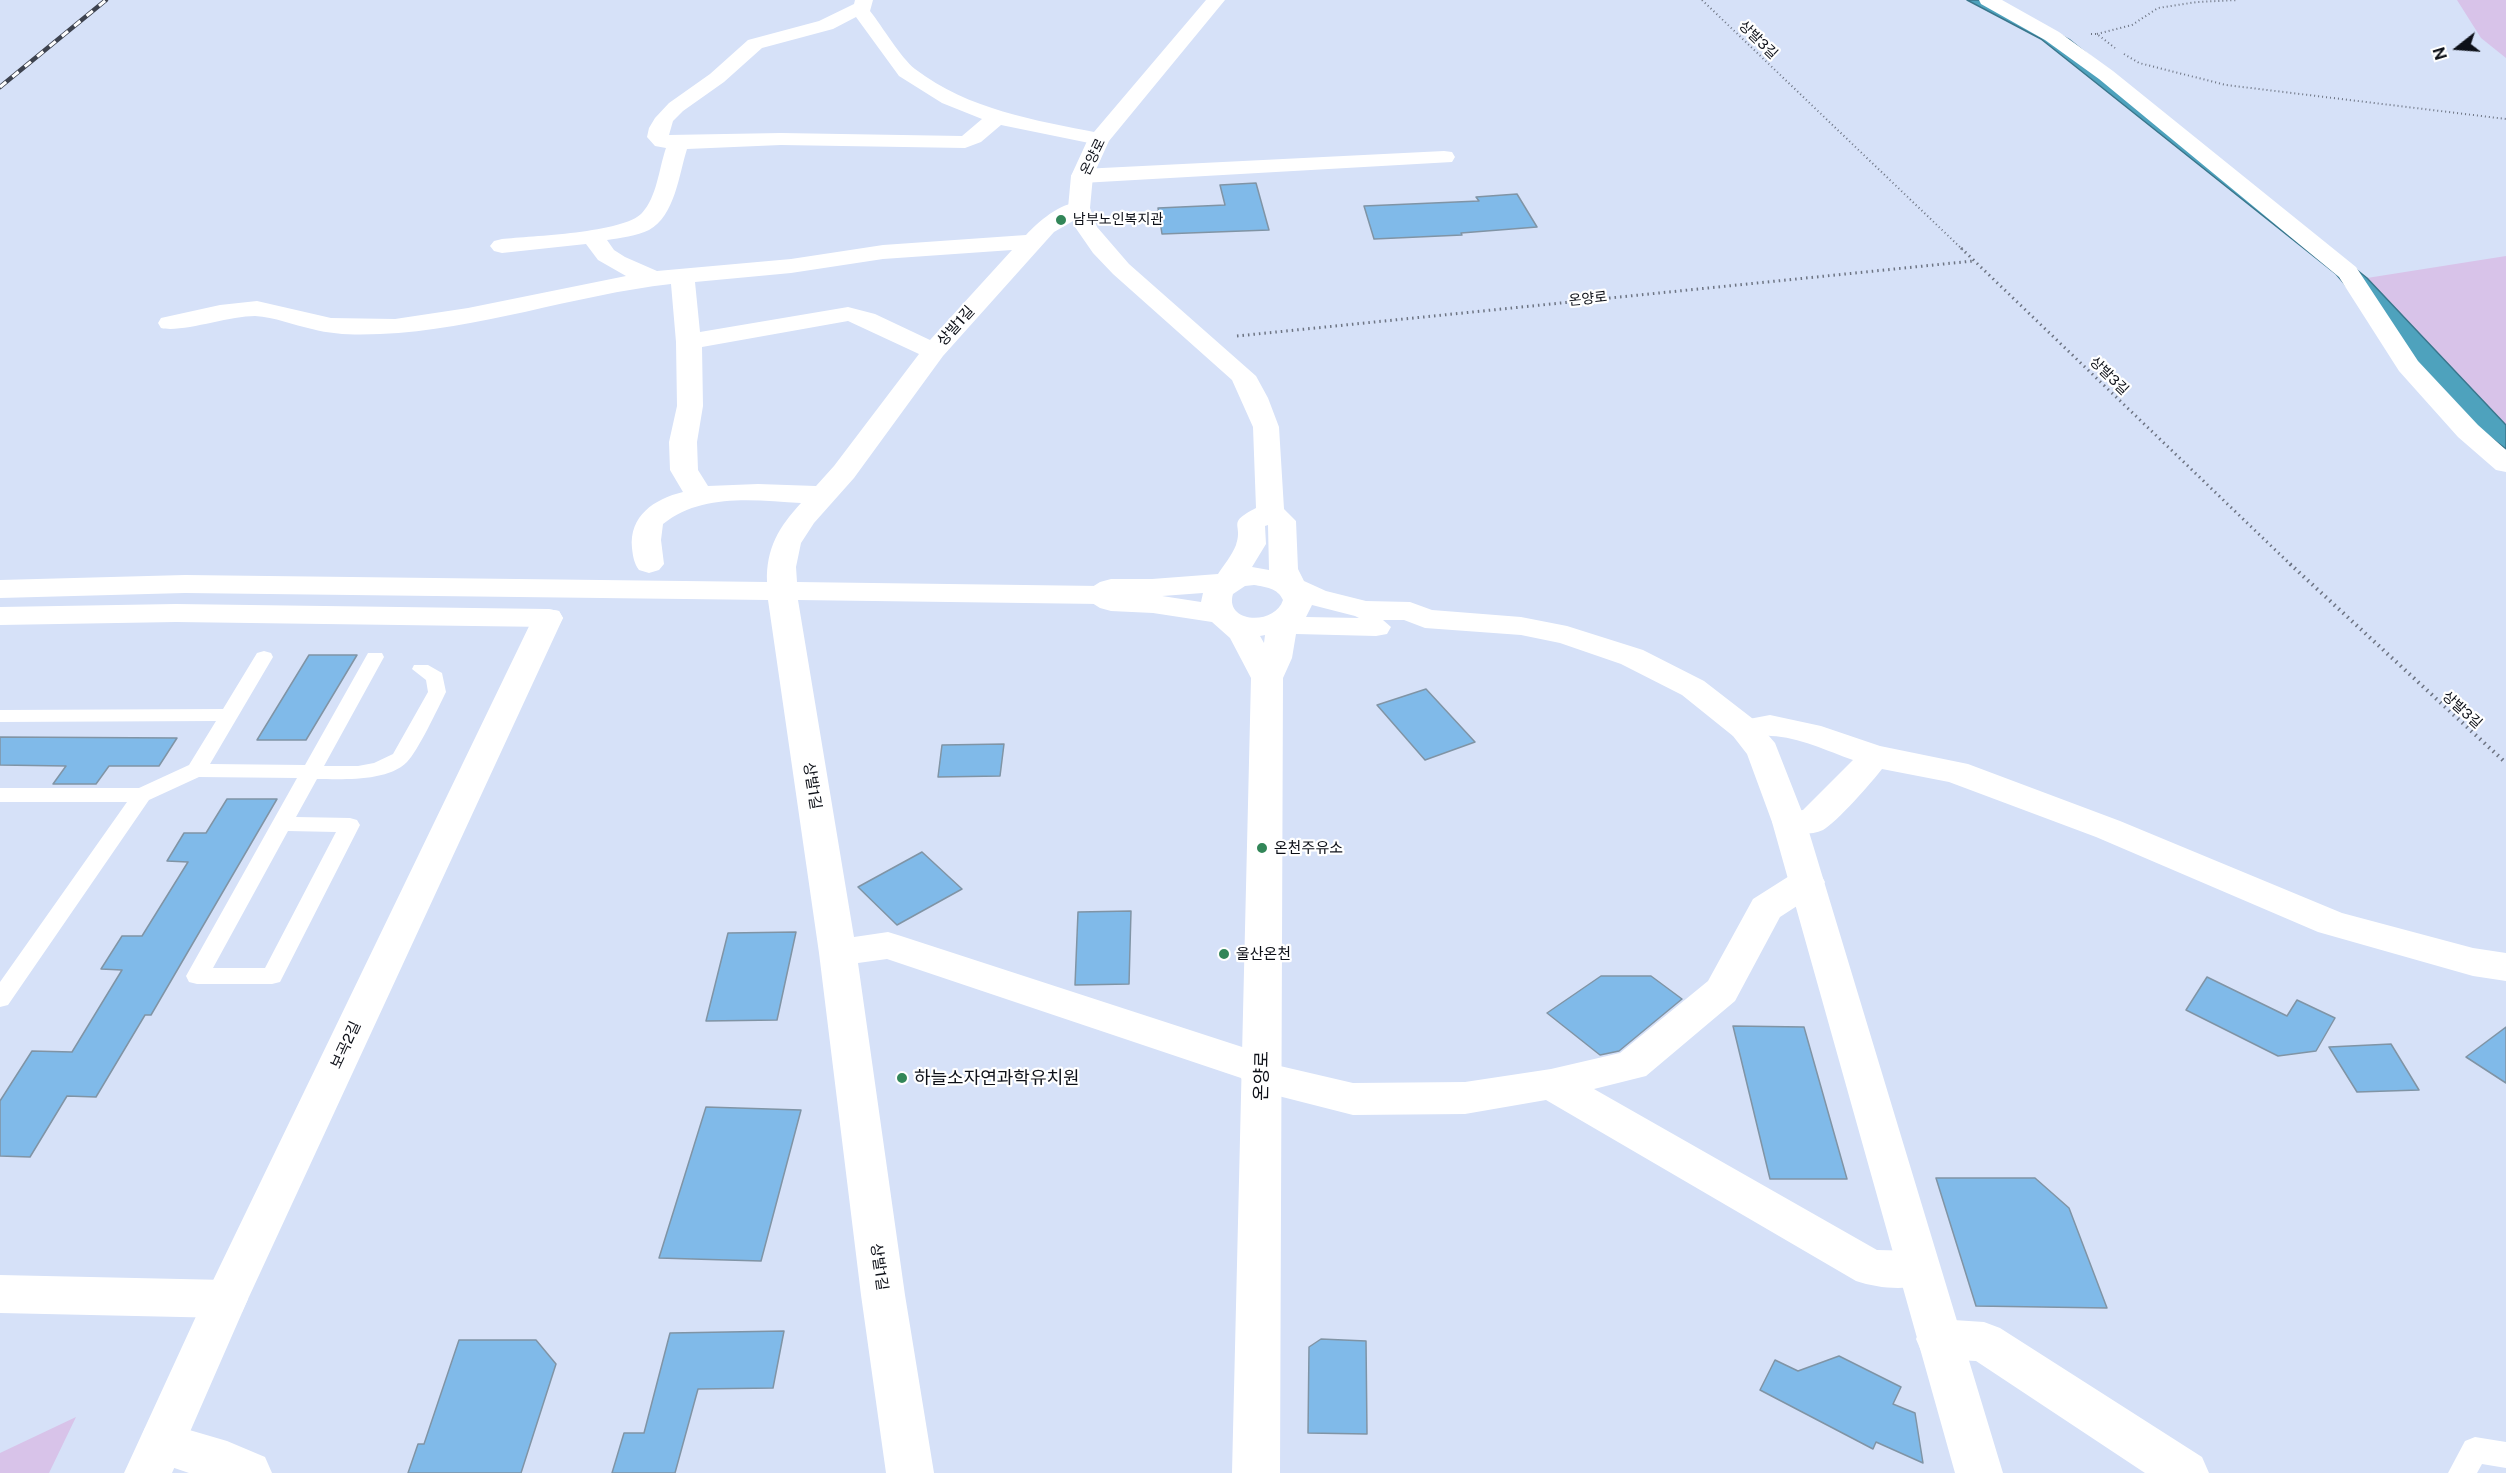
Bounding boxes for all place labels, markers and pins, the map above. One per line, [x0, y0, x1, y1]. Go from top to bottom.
place label: 남부노인복지관 [1073, 212, 1163, 228]
marker: 남부노인복지관 [1054, 213, 1068, 227]
place label: 온천주유소 [1274, 839, 1343, 857]
marker: 온천주유소 [1255, 841, 1269, 855]
place label: 울산온천 [1236, 945, 1291, 963]
marker: 울산온천 [1217, 947, 1231, 961]
place label: 하늘소자연과학유치원 [914, 1067, 1080, 1089]
marker: 하늘소자연과학유치원 [895, 1071, 909, 1085]

